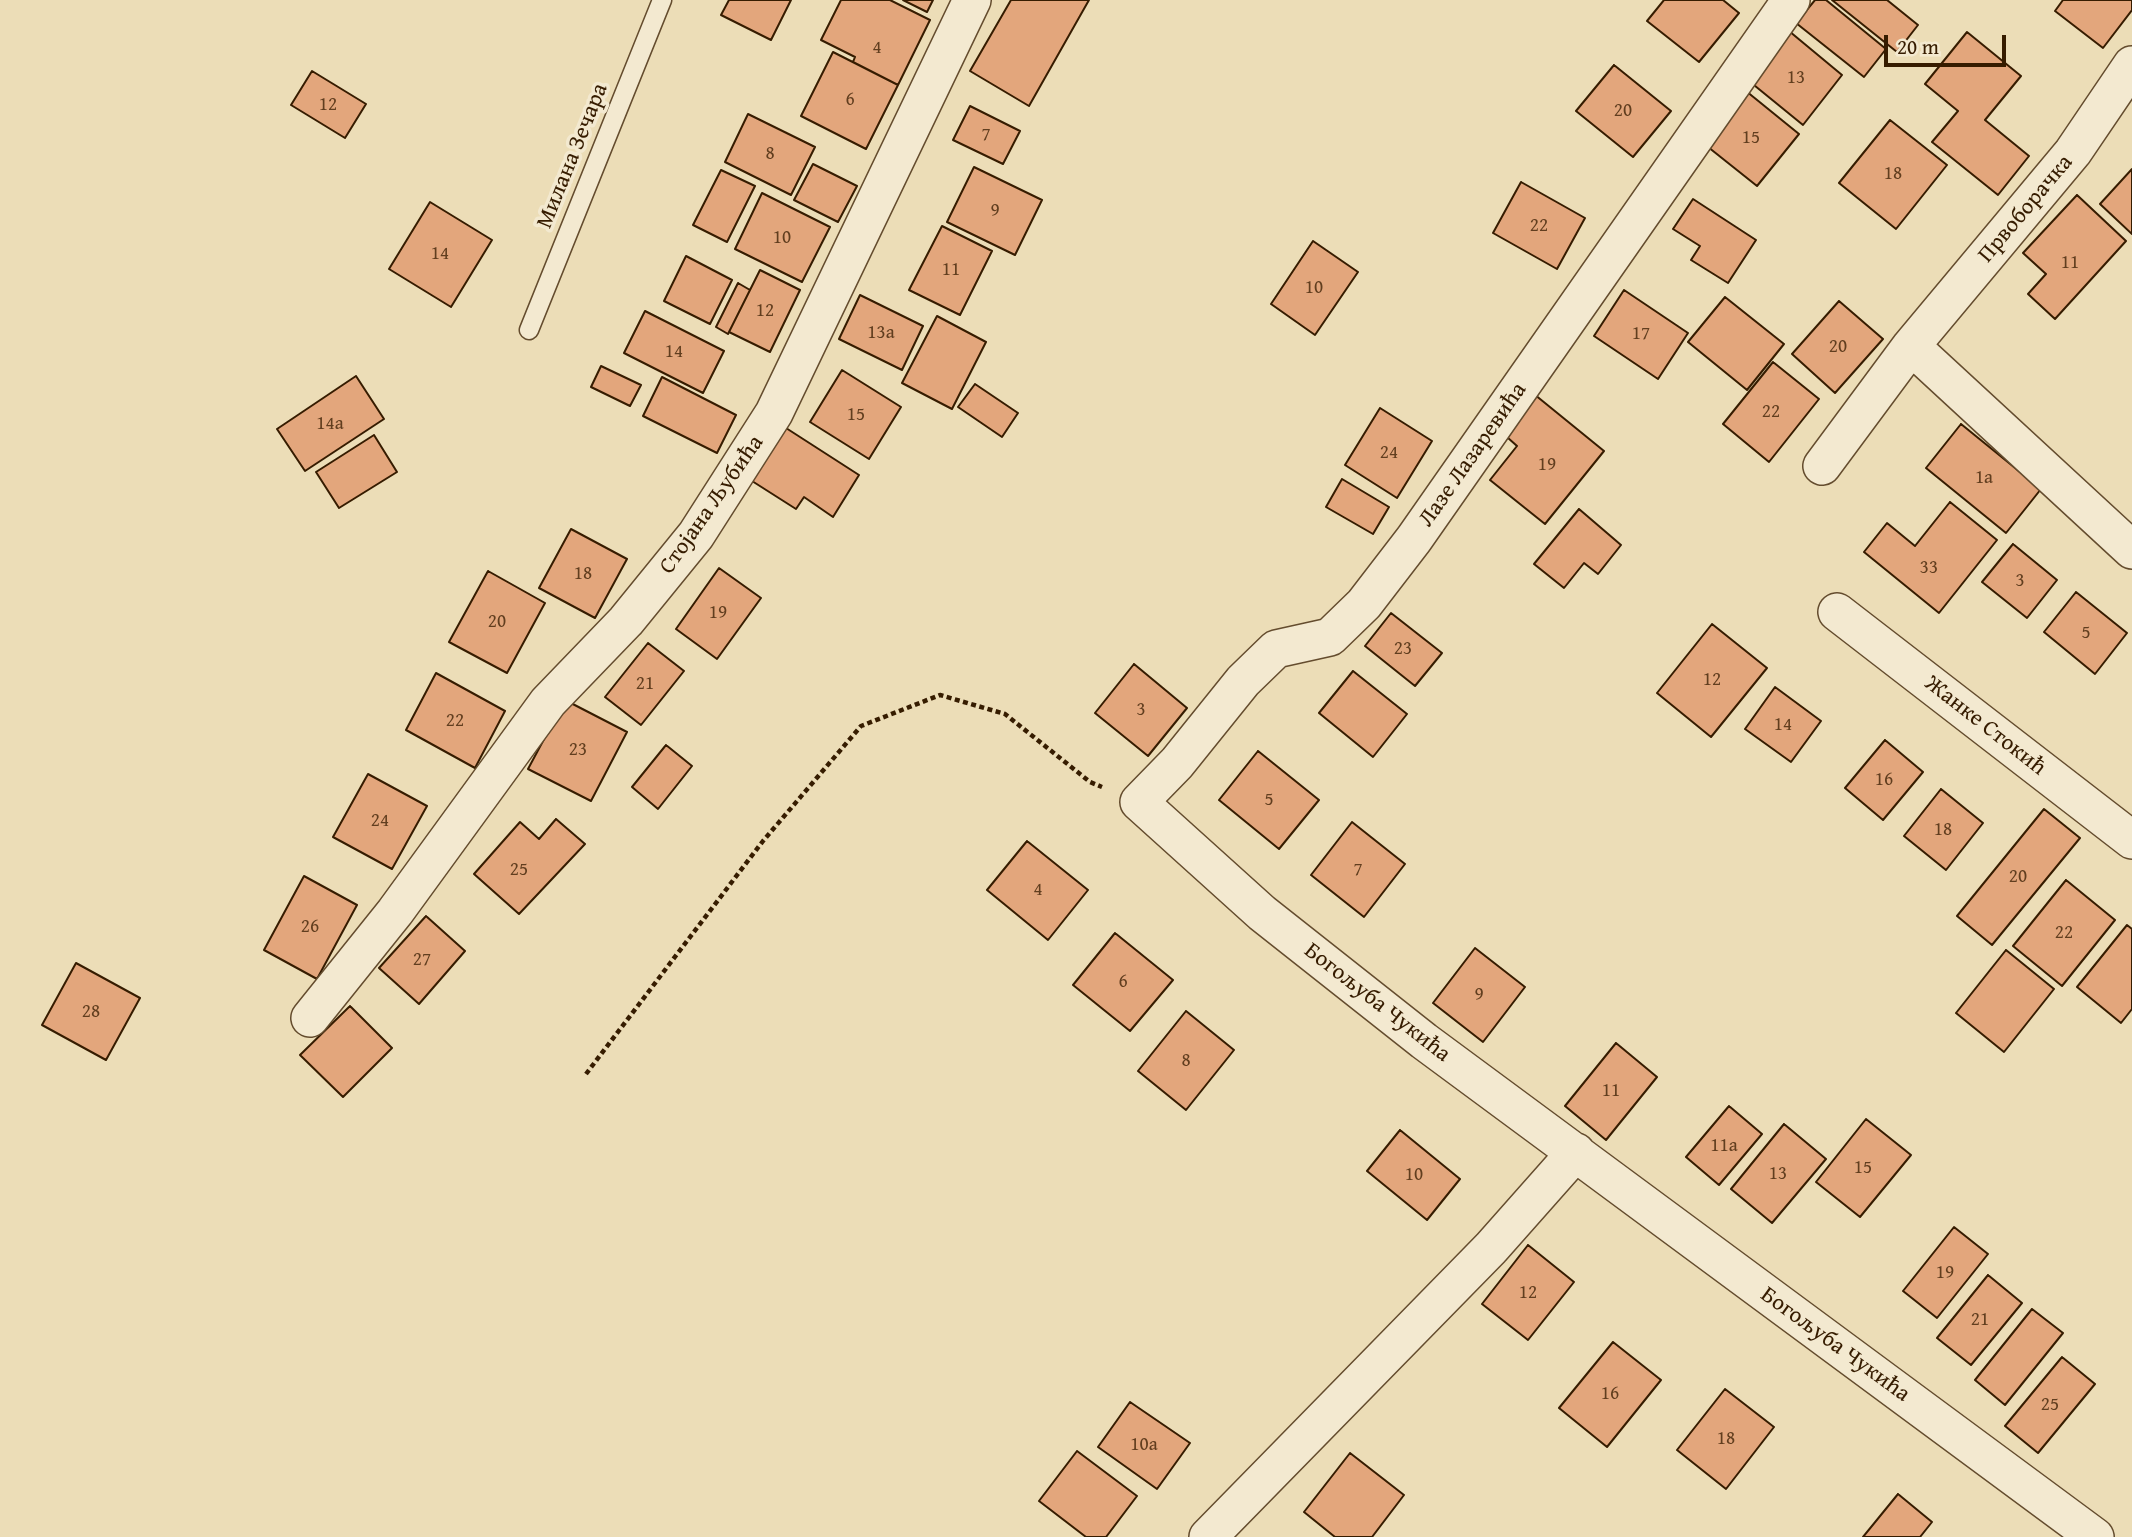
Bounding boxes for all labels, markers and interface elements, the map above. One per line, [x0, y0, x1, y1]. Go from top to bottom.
scale bar [1887, 21, 2010, 65]
text: 20 m [1897, 31, 1939, 62]
house number: 4 [872, 37, 882, 59]
house number: 13 [1787, 67, 1805, 89]
street label: Милана Зечара [531, 79, 615, 233]
house number: 6 [845, 89, 855, 111]
house number: 12 [319, 94, 337, 116]
house number: 20 [1614, 100, 1632, 122]
house number: 7 [981, 124, 991, 146]
house number: 15 [1742, 127, 1760, 149]
house number: 8 [765, 143, 775, 165]
street label: Првоборачка [1973, 149, 2079, 269]
house number: 18 [1884, 163, 1902, 185]
house number: 9 [990, 200, 1000, 222]
house number: 22 [1530, 215, 1548, 237]
house number: 10 [773, 227, 791, 249]
house number: 14 [431, 243, 449, 265]
house number: 11 [2061, 252, 2079, 274]
house number: 11 [942, 259, 960, 281]
house number: 10 [1305, 277, 1323, 299]
house number: 12 [756, 300, 774, 322]
house number: 13a [867, 322, 895, 344]
house number: 17 [1632, 323, 1650, 345]
house number: 20 [1829, 336, 1847, 358]
house number: 14 [665, 341, 683, 363]
street label: Лазе Лазаревића [1413, 378, 1533, 532]
house number: 22 [1762, 401, 1780, 423]
house number: 15 [847, 404, 865, 426]
house number: 14a [316, 413, 344, 435]
street label: Стојана Љубића [654, 430, 770, 580]
house number: 24 [1380, 442, 1398, 464]
house number: 19 [1538, 454, 1556, 476]
house number: 1a [1975, 467, 1993, 489]
house number: 33 [1920, 557, 1938, 579]
house number: 18 [574, 563, 592, 585]
house number: 3 [2015, 570, 2025, 592]
house number: 19 [709, 602, 727, 624]
house number: 20 [488, 611, 506, 633]
house number: 5 [2081, 622, 2091, 644]
house number: 23 [1394, 638, 1412, 660]
house number: 12 [1703, 669, 1721, 691]
street label: Жанке Стокић [1919, 670, 2051, 782]
house number: 21 [636, 673, 654, 695]
house number: 3 [1136, 699, 1146, 721]
house number: 22 [446, 710, 464, 732]
house number: 14 [1774, 714, 1792, 736]
house number: 23 [569, 739, 587, 761]
house number: 16 [1875, 769, 1893, 791]
house number: 5 [1264, 789, 1274, 811]
house number: 24 [371, 810, 389, 832]
house number: 18 [1934, 819, 1952, 841]
house number: 25 [510, 859, 528, 881]
house number: 7 [1353, 859, 1363, 881]
house number: 20 [2009, 866, 2027, 888]
house number: 4 [1033, 879, 1043, 901]
house number: 26 [301, 916, 319, 938]
house number: 22 [2055, 922, 2073, 944]
street label: Богољуба Чукића [1298, 937, 1456, 1069]
house number: 27 [413, 949, 431, 971]
house number: 6 [1118, 971, 1128, 993]
house number: 9 [1474, 984, 1484, 1006]
house number: 28 [82, 1001, 100, 1023]
house number: 8 [1181, 1050, 1191, 1072]
house number: 11 [1602, 1080, 1620, 1102]
house number: 11a [1710, 1135, 1738, 1157]
house number: 15 [1854, 1157, 1872, 1179]
house number: 13 [1769, 1163, 1787, 1185]
house number: 10 [1405, 1164, 1423, 1186]
house number: 19 [1936, 1262, 1954, 1284]
house number: 12 [1519, 1282, 1537, 1304]
street label: Богољуба Чукића [1755, 1282, 1915, 1408]
house number: 21 [1971, 1309, 1989, 1331]
house number: 16 [1601, 1383, 1619, 1405]
house number: 25 [2041, 1394, 2059, 1416]
house number: 18 [1717, 1428, 1735, 1450]
house number: 10a [1130, 1434, 1158, 1456]

